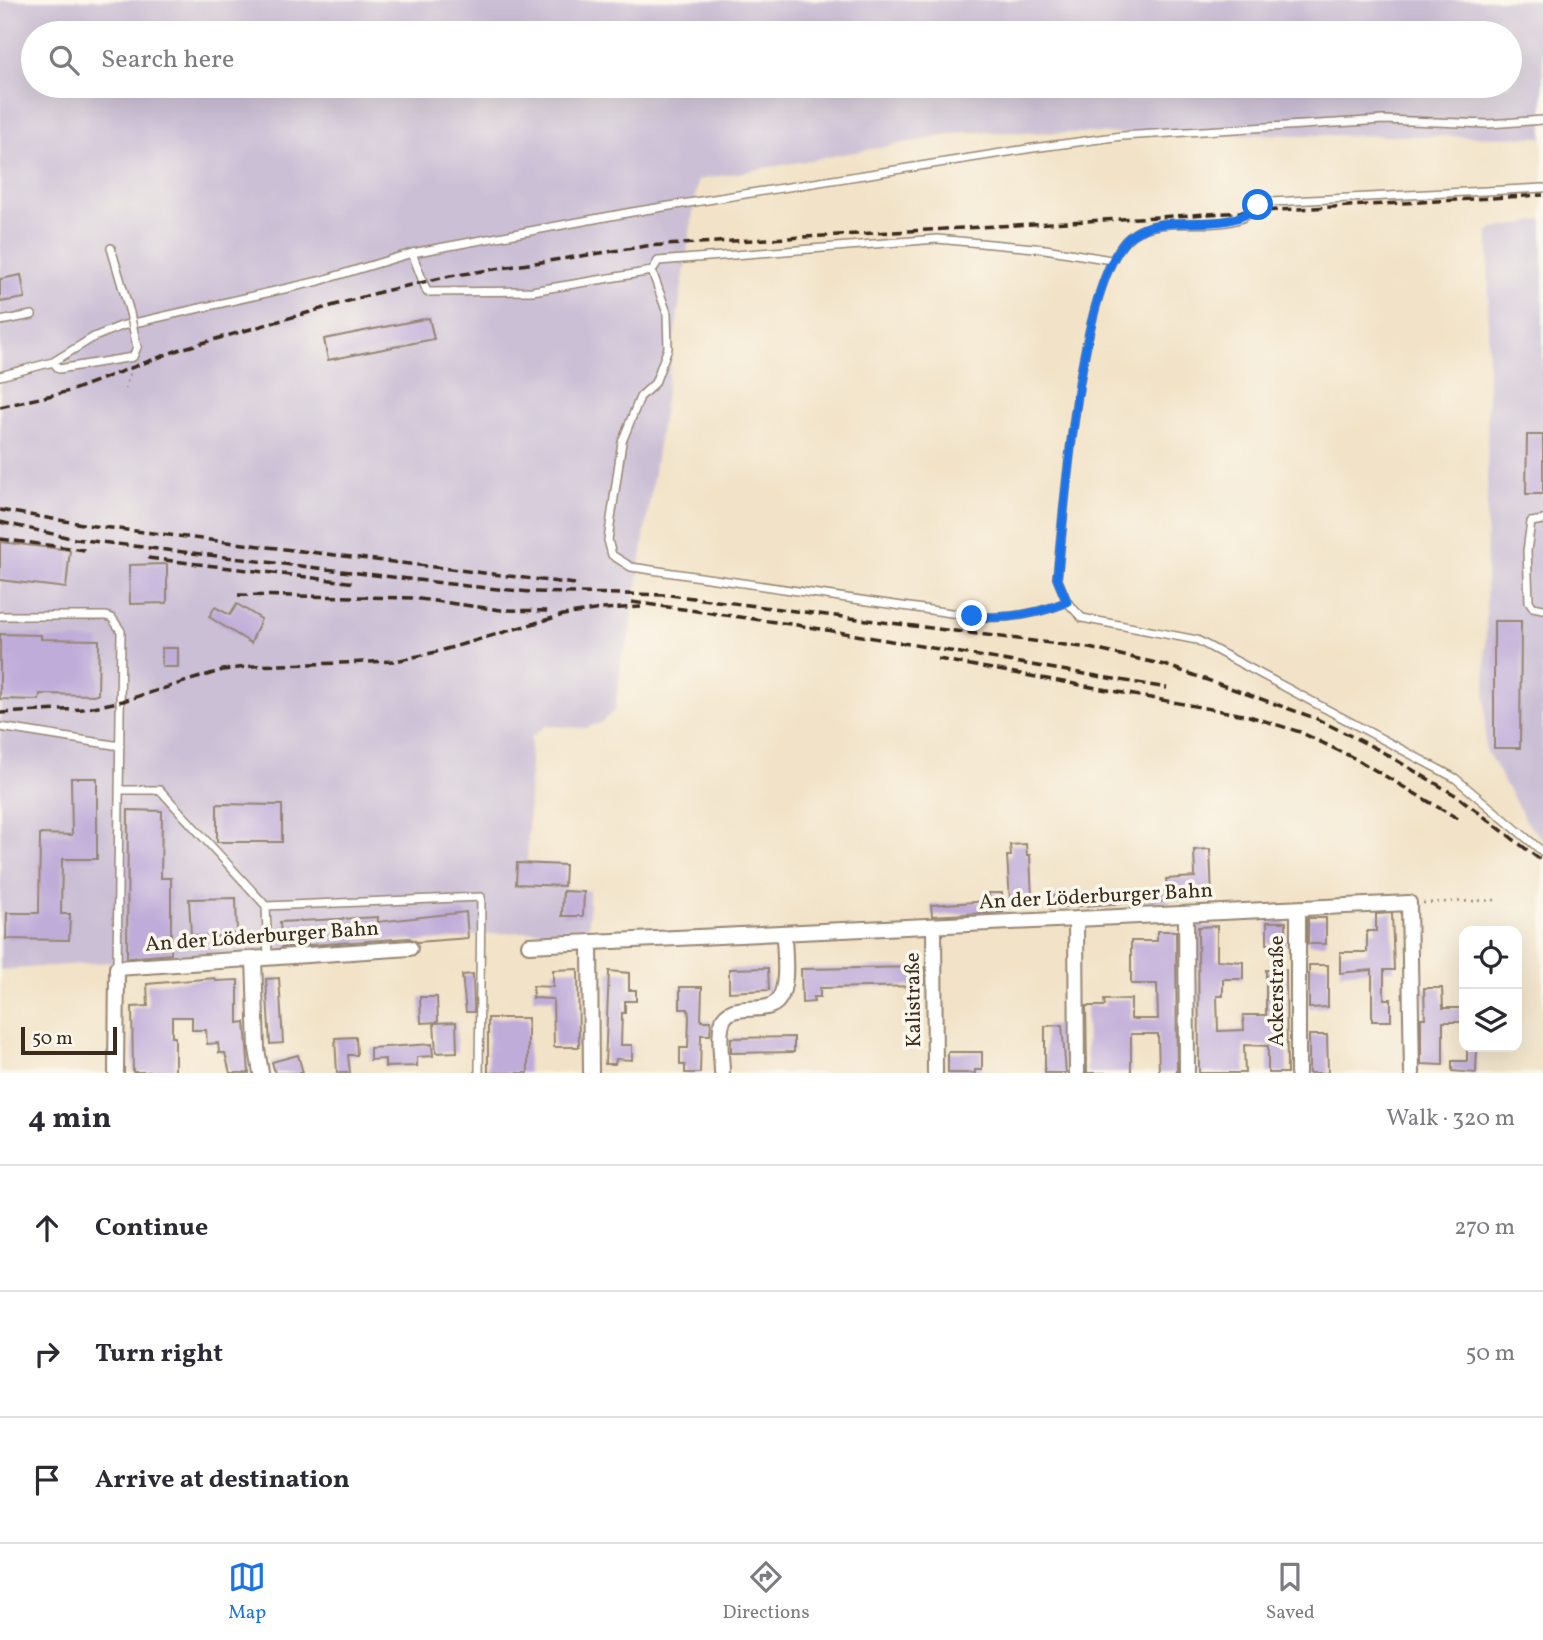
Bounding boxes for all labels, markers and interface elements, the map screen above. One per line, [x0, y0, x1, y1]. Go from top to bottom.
search box [21, 21, 1522, 98]
icon: search [45, 41, 83, 79]
text: Search here [101, 42, 234, 78]
route start [1242, 189, 1273, 220]
route end [956, 600, 987, 631]
street label: An der Löderburger Bahn [978, 876, 1214, 918]
street label: An der Löderburger Bahn [144, 914, 380, 960]
map controls [1459, 926, 1522, 1052]
button: locate [1459, 926, 1522, 989]
street label: Ackerstraße [1263, 935, 1292, 1047]
street label: Kalistraße [899, 952, 929, 1048]
button: layers [1459, 989, 1522, 1052]
scale bar [21, 1024, 117, 1056]
text: 50 m [32, 1026, 73, 1052]
text: 4 min [28, 1098, 112, 1140]
text: Walk · 320 m [1386, 1103, 1515, 1135]
icon: ahead [28, 1209, 66, 1247]
text: Continue [95, 1210, 208, 1246]
text: 270 m [1454, 1212, 1515, 1244]
icon: right [28, 1335, 66, 1373]
text: Turn right [95, 1336, 223, 1372]
text: 50 m [1466, 1338, 1515, 1370]
icon: arrive [28, 1461, 66, 1499]
text: Arrive at destination [95, 1462, 350, 1498]
tab: Map [228, 1558, 266, 1626]
tab: Directions [723, 1558, 810, 1626]
tab: Saved [1266, 1558, 1315, 1626]

